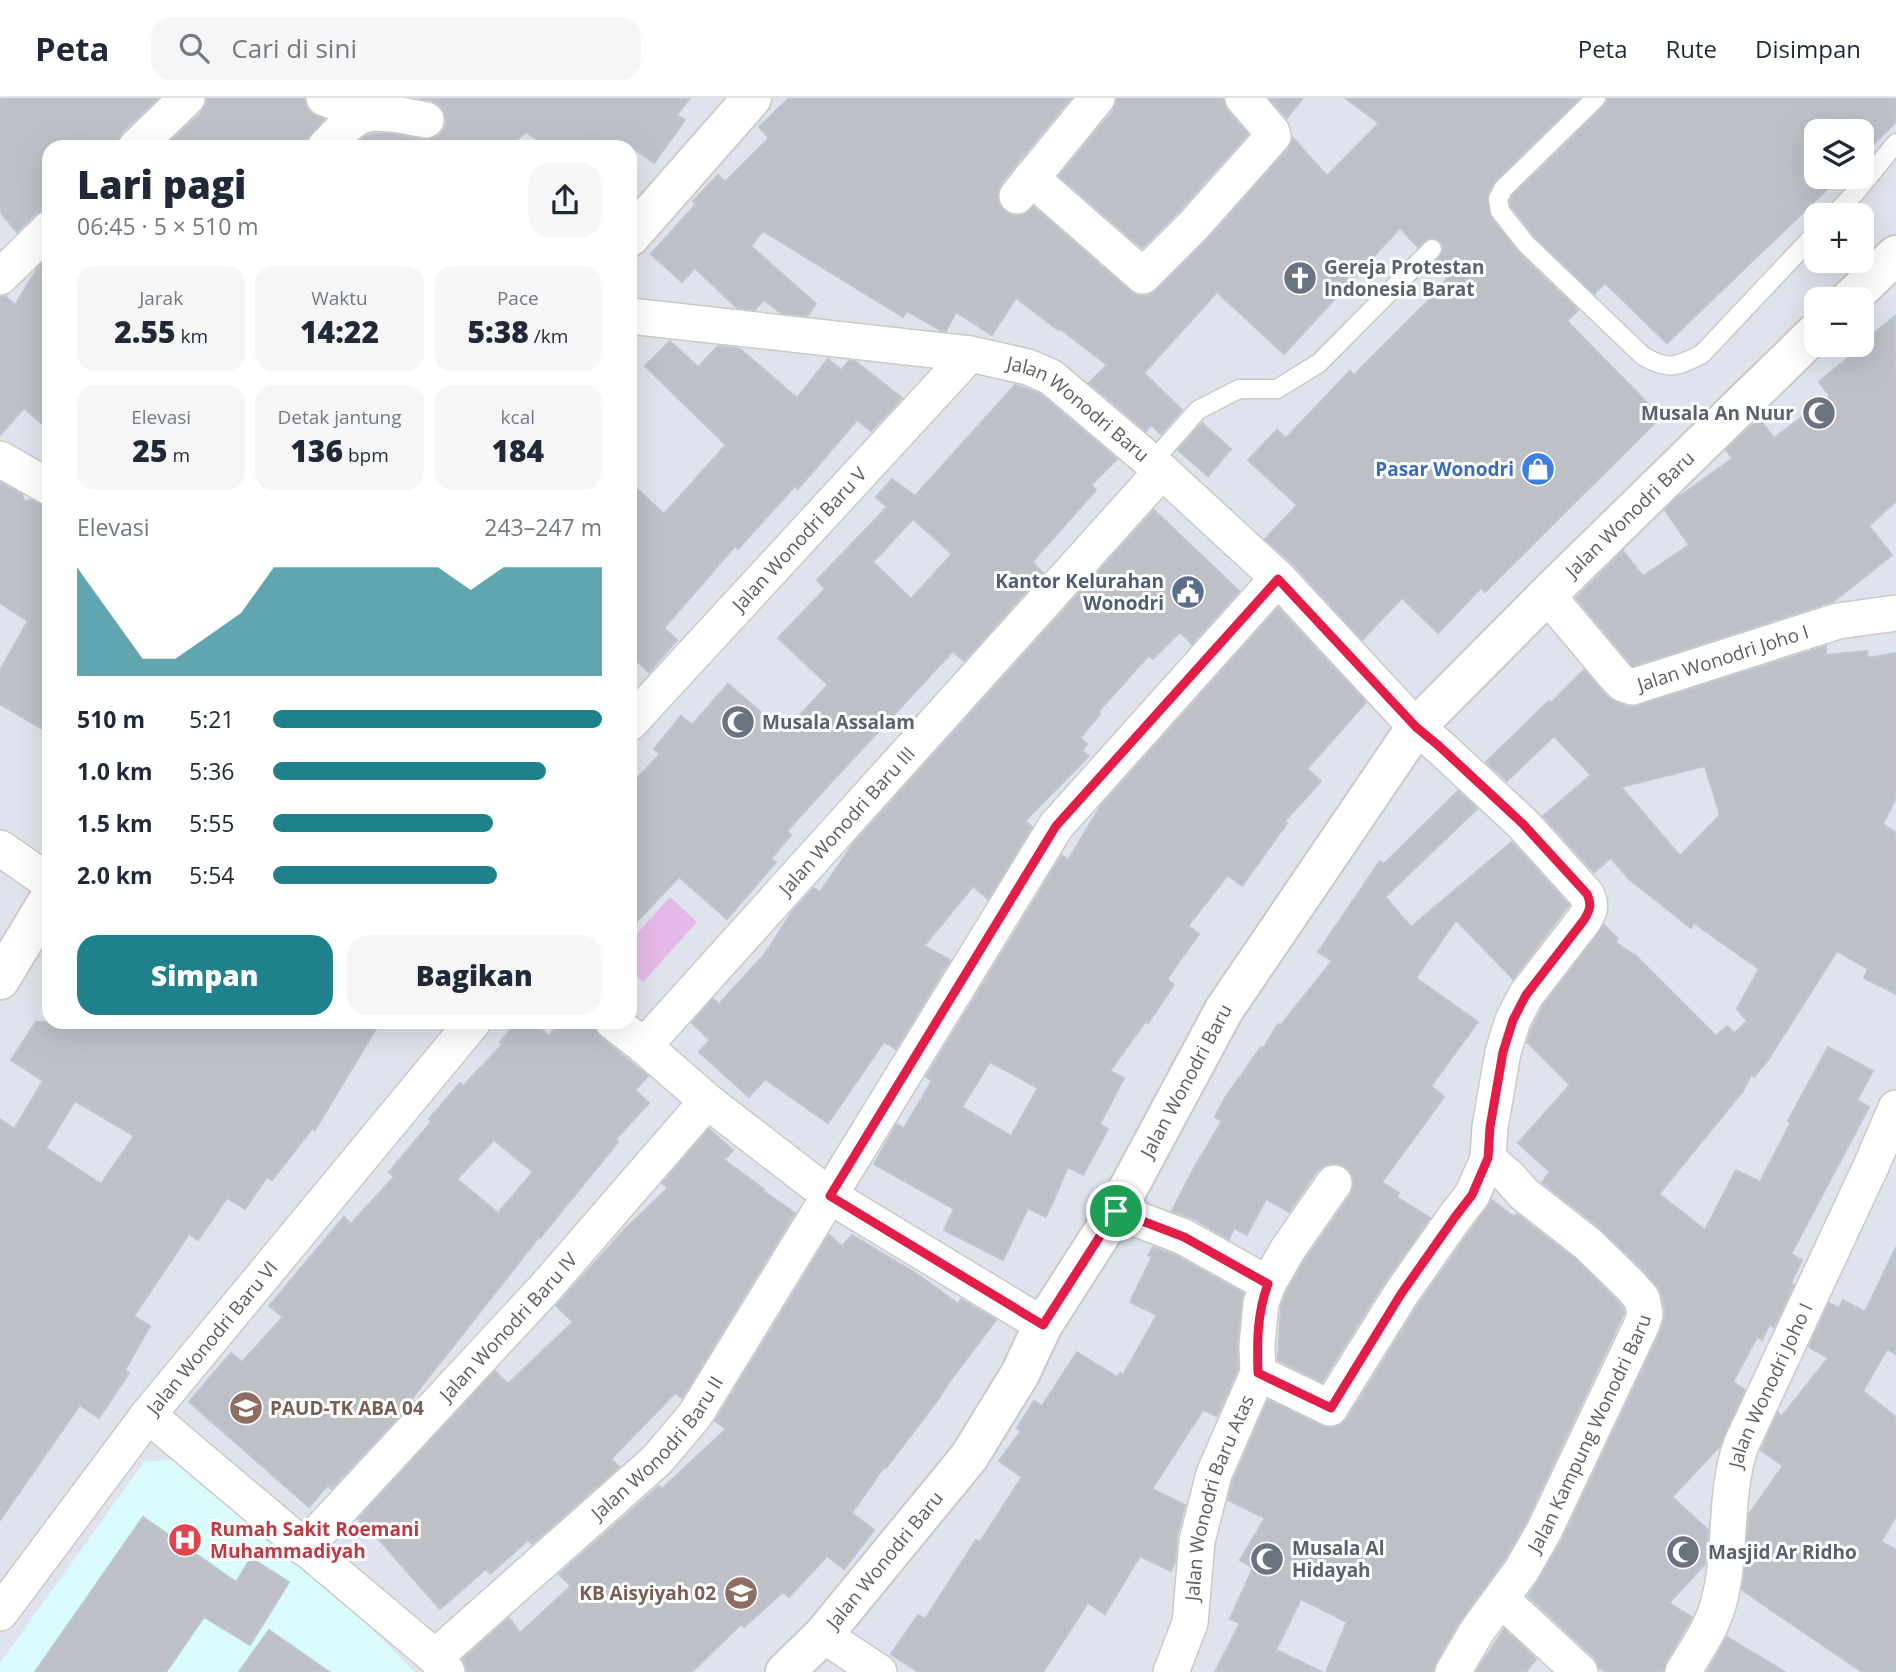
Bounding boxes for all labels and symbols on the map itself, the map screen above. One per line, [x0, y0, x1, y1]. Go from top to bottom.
place label: Gereja Protestan Indonesia Barat [1324, 254, 1485, 302]
church icon: Gereja Protestan Indonesia Barat [1281, 259, 1319, 297]
street label: Jalan Wonodri Baru [1003, 349, 1155, 468]
mosque icon: Musala An Nuur [1800, 394, 1838, 432]
place label: Musala An Nuur [1641, 400, 1794, 426]
street label: Jalan Wonodri Baru [1558, 445, 1700, 585]
shop icon: Pasar Wonodri [1519, 450, 1557, 488]
place label: Pasar Wonodri [1375, 456, 1514, 482]
street label: Jalan Wonodri Baru V [725, 461, 873, 618]
place label: Kantor Kelurahan Wonodri [995, 568, 1164, 616]
public building icon: Kantor Kelurahan Wonodri [1169, 573, 1207, 611]
street label: Jalan Wonodri Joho I [1632, 618, 1812, 698]
mosque icon: Musala Assalam [719, 703, 757, 741]
place label: Musala Assalam [762, 709, 915, 735]
street label: Jalan Wonodri Baru III [772, 741, 921, 902]
street label: Jalan Wonodri Baru [1133, 999, 1238, 1164]
pin [1086, 1181, 1146, 1241]
street label: Jalan Wonodri Baru IV [432, 1247, 583, 1408]
street label: Jalan Wonodri Baru VI [139, 1255, 283, 1422]
street label: Jalan Wonodri Joho I [1722, 1299, 1818, 1472]
street label: Jalan Kampung Wonodri Baru [1520, 1311, 1657, 1559]
street label: Jalan Wonodri Baru II [584, 1371, 729, 1527]
school or university icon: PAUD-TK ABA 04 [227, 1389, 265, 1427]
street label: Jalan Wonodri Baru Atas [1179, 1391, 1260, 1604]
place label: PAUD-TK ABA 04 [270, 1395, 424, 1421]
street label: Jalan Wonodri Baru [819, 1486, 949, 1636]
place label: Rumah Sakit Roemani Muhammadiyah [210, 1516, 419, 1564]
hospital icon: Rumah Sakit Roemani Muhammadiyah [166, 1521, 204, 1559]
mosque icon: Masjid Ar Ridho [1664, 1533, 1702, 1571]
place label: Musala Al Hidayah [1292, 1535, 1384, 1583]
place label: Masjid Ar Ridho [1708, 1539, 1857, 1565]
mosque icon: Musala Al Hidayah [1248, 1540, 1286, 1578]
school or university icon: KB Aisyiyah 02 [722, 1574, 760, 1612]
place label: KB Aisyiyah 02 [579, 1580, 716, 1606]

